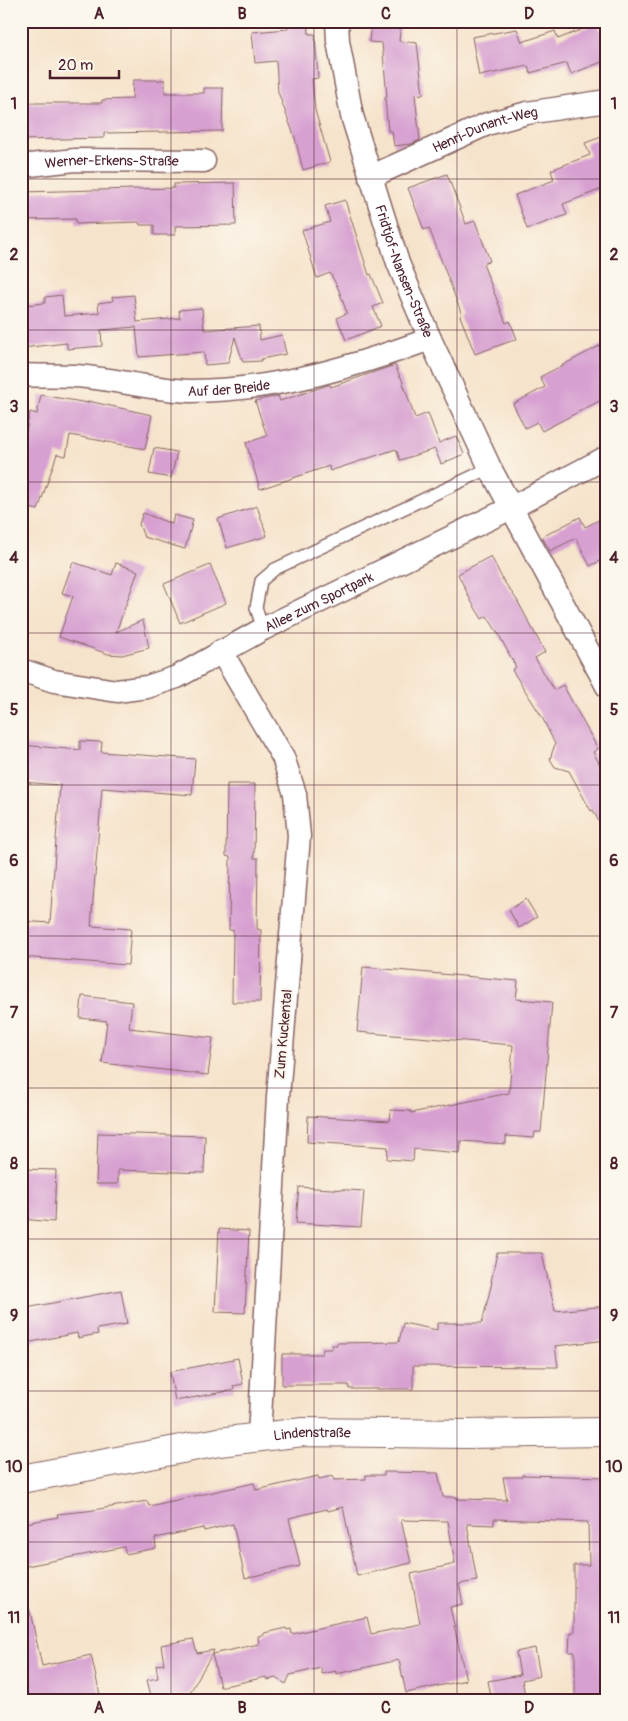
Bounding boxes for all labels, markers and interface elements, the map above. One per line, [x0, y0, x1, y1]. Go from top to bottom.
text: A [94, 4, 105, 24]
text: B [237, 4, 247, 24]
text: C [381, 4, 391, 24]
text: D [524, 4, 534, 24]
scale bar [50, 48, 119, 80]
text: 20 m [58, 56, 93, 75]
text: 1 [11, 94, 17, 114]
text: 1 [611, 94, 617, 114]
street label: Henri-Dunant-Weg [430, 103, 539, 157]
street label: Werner-Erkens-Straße [44, 152, 179, 172]
street label: Fridtjof-Nansen-Straße [371, 203, 436, 340]
text: 2 [10, 245, 19, 265]
text: 2 [610, 245, 619, 265]
street label: Auf der Breide [188, 376, 271, 400]
text: 3 [10, 397, 19, 417]
text: 3 [610, 397, 619, 417]
text: 4 [9, 548, 19, 568]
text: 4 [609, 548, 619, 568]
street label: Allee zum Sportpark [262, 568, 376, 636]
text: 5 [10, 700, 19, 720]
text: 5 [610, 700, 619, 720]
text: 6 [9, 851, 19, 871]
text: 6 [609, 851, 619, 871]
street label: Zum Kuckental [271, 988, 296, 1080]
text: 7 [10, 1003, 19, 1023]
text: 7 [610, 1003, 619, 1023]
text: 8 [10, 1154, 18, 1174]
text: 8 [610, 1154, 618, 1174]
text: 9 [10, 1306, 18, 1326]
text: 9 [610, 1306, 618, 1326]
street label: Lindenstraße [273, 1424, 351, 1444]
text: 10 [5, 1457, 23, 1477]
text: 10 [605, 1457, 623, 1477]
text: 11 [8, 1608, 20, 1628]
text: 11 [608, 1608, 620, 1628]
text: A [94, 1698, 105, 1718]
text: B [237, 1698, 247, 1718]
text: C [381, 1698, 391, 1718]
text: D [524, 1698, 534, 1718]

